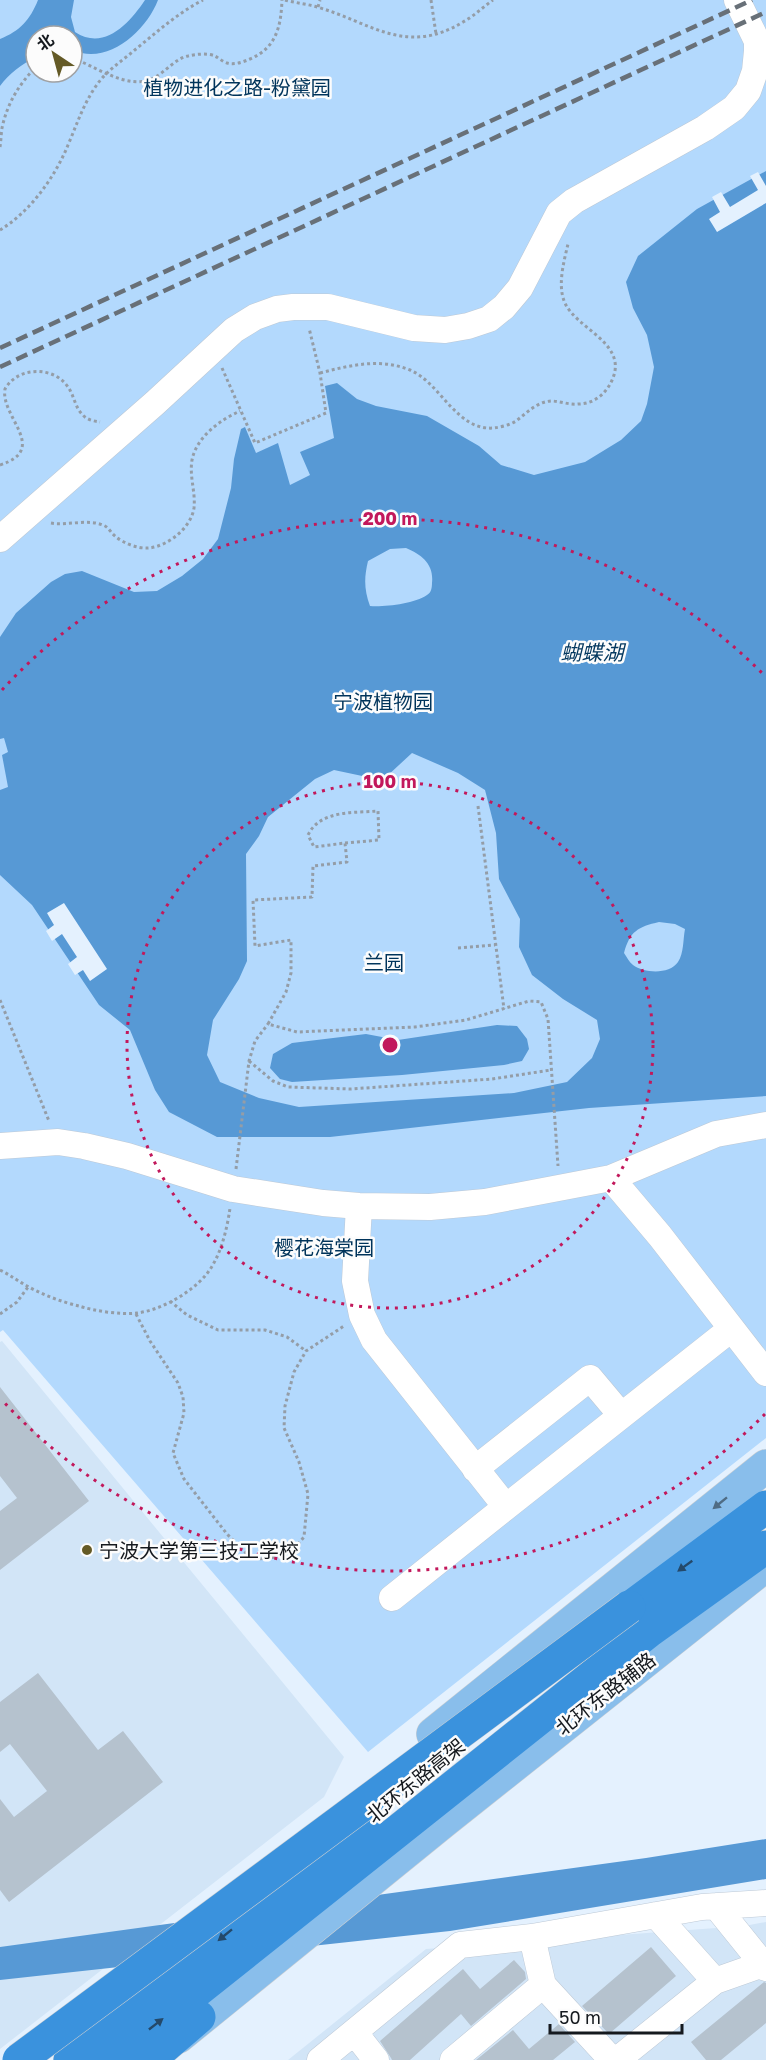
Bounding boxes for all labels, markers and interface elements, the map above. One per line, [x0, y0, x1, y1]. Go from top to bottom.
north arrow [24, 24, 84, 84]
text: 北 [33, 29, 58, 55]
park label: 植物进化之路-粉黛园 [143, 75, 331, 99]
text: 200 m [363, 507, 417, 529]
water label: 蝴蝶湖 [561, 639, 626, 665]
park label: 宁波植物园 [333, 689, 433, 713]
text: 100 m [364, 770, 416, 792]
park label: 兰园 [364, 950, 404, 974]
centre of rings [380, 1035, 400, 1055]
park label: 樱花海棠园 [274, 1235, 374, 1259]
one-way arrow [713, 1497, 728, 1509]
place label: 宁波大学第三技工学校 [99, 1538, 299, 1562]
marker: 宁波大学第三技工学校 [80, 1543, 94, 1557]
one-way arrow [677, 1560, 692, 1572]
street label: 北环东路辅路 [550, 1647, 660, 1739]
street label: 北环东路高架 [361, 1733, 469, 1827]
one-way arrow [217, 1928, 233, 1941]
scale bar [550, 1997, 682, 2035]
text: 50 m [559, 2006, 601, 2028]
one-way arrow [148, 2017, 164, 2030]

